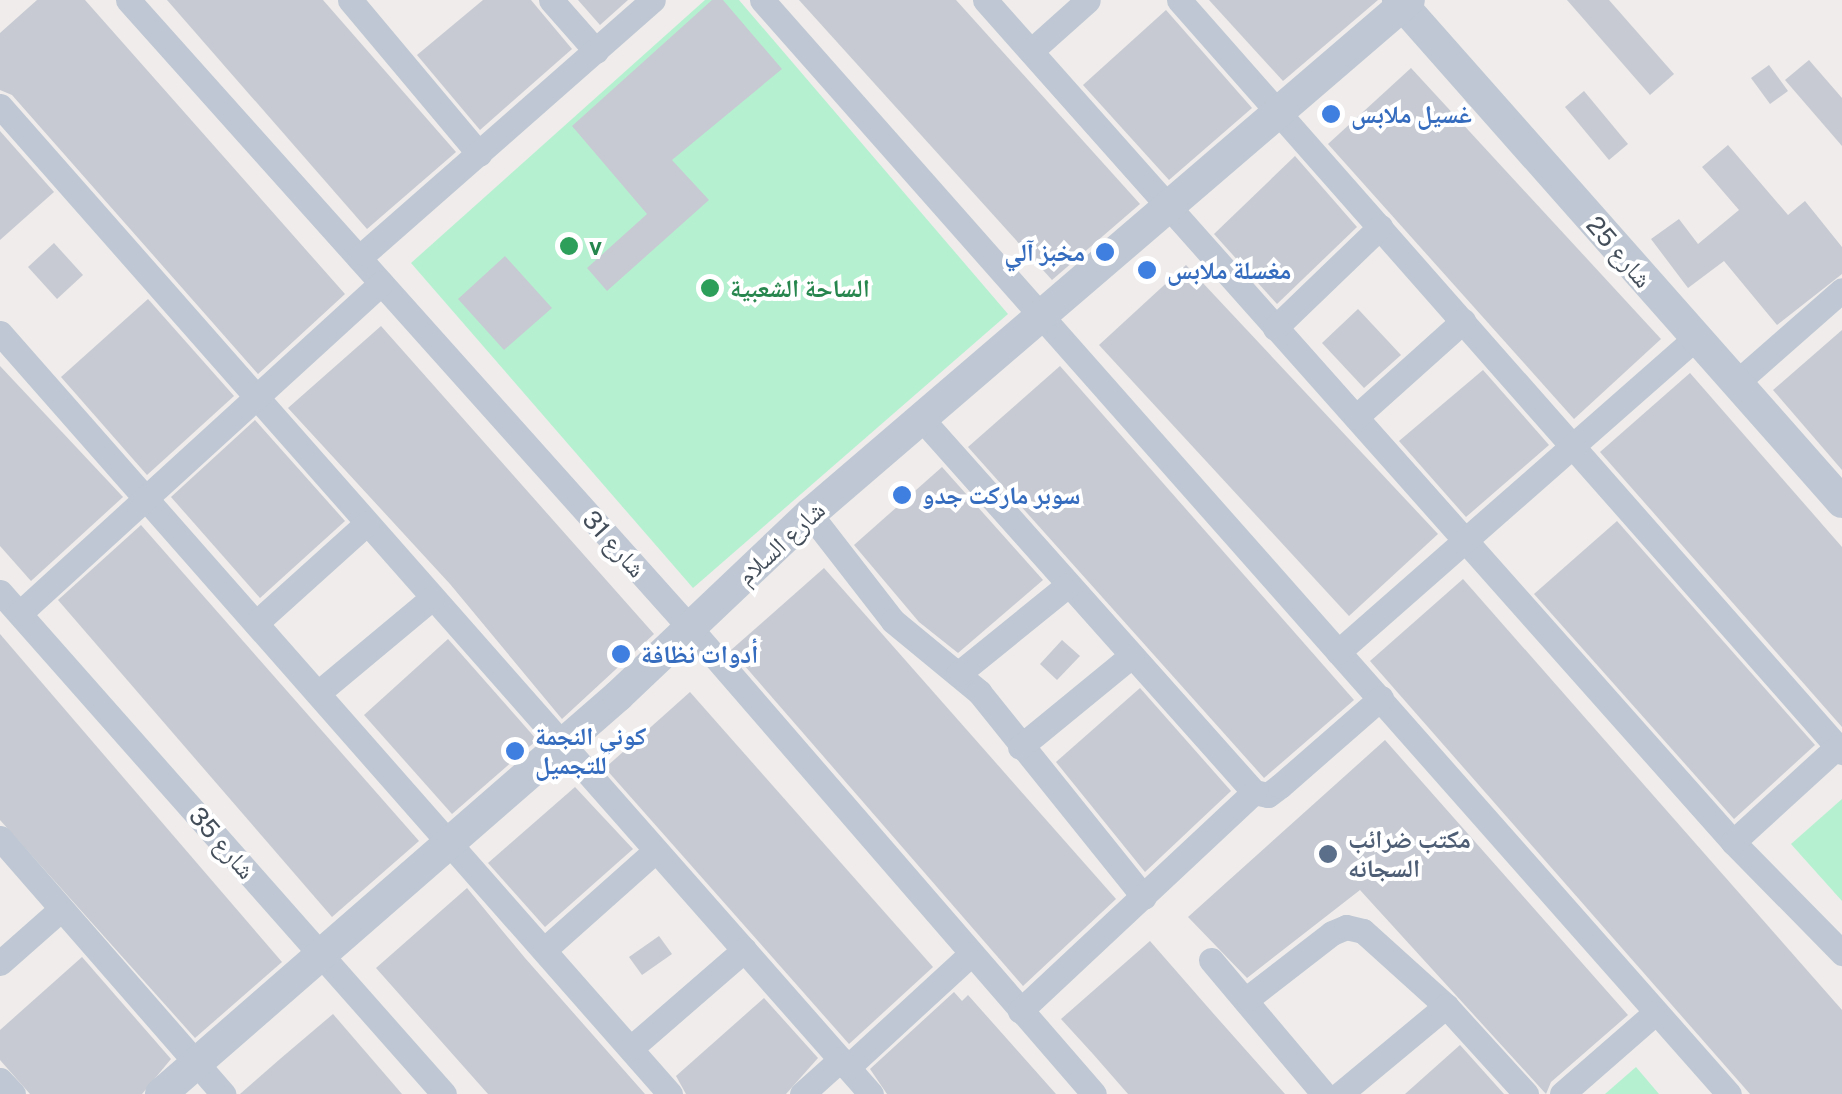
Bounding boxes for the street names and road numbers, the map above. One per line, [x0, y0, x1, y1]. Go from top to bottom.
street label: شارع 25 [1580, 210, 1658, 294]
street label: شارع السلام [731, 495, 831, 591]
street label: شارع 31 [576, 504, 652, 584]
street label: شارع 35 [183, 801, 261, 885]

